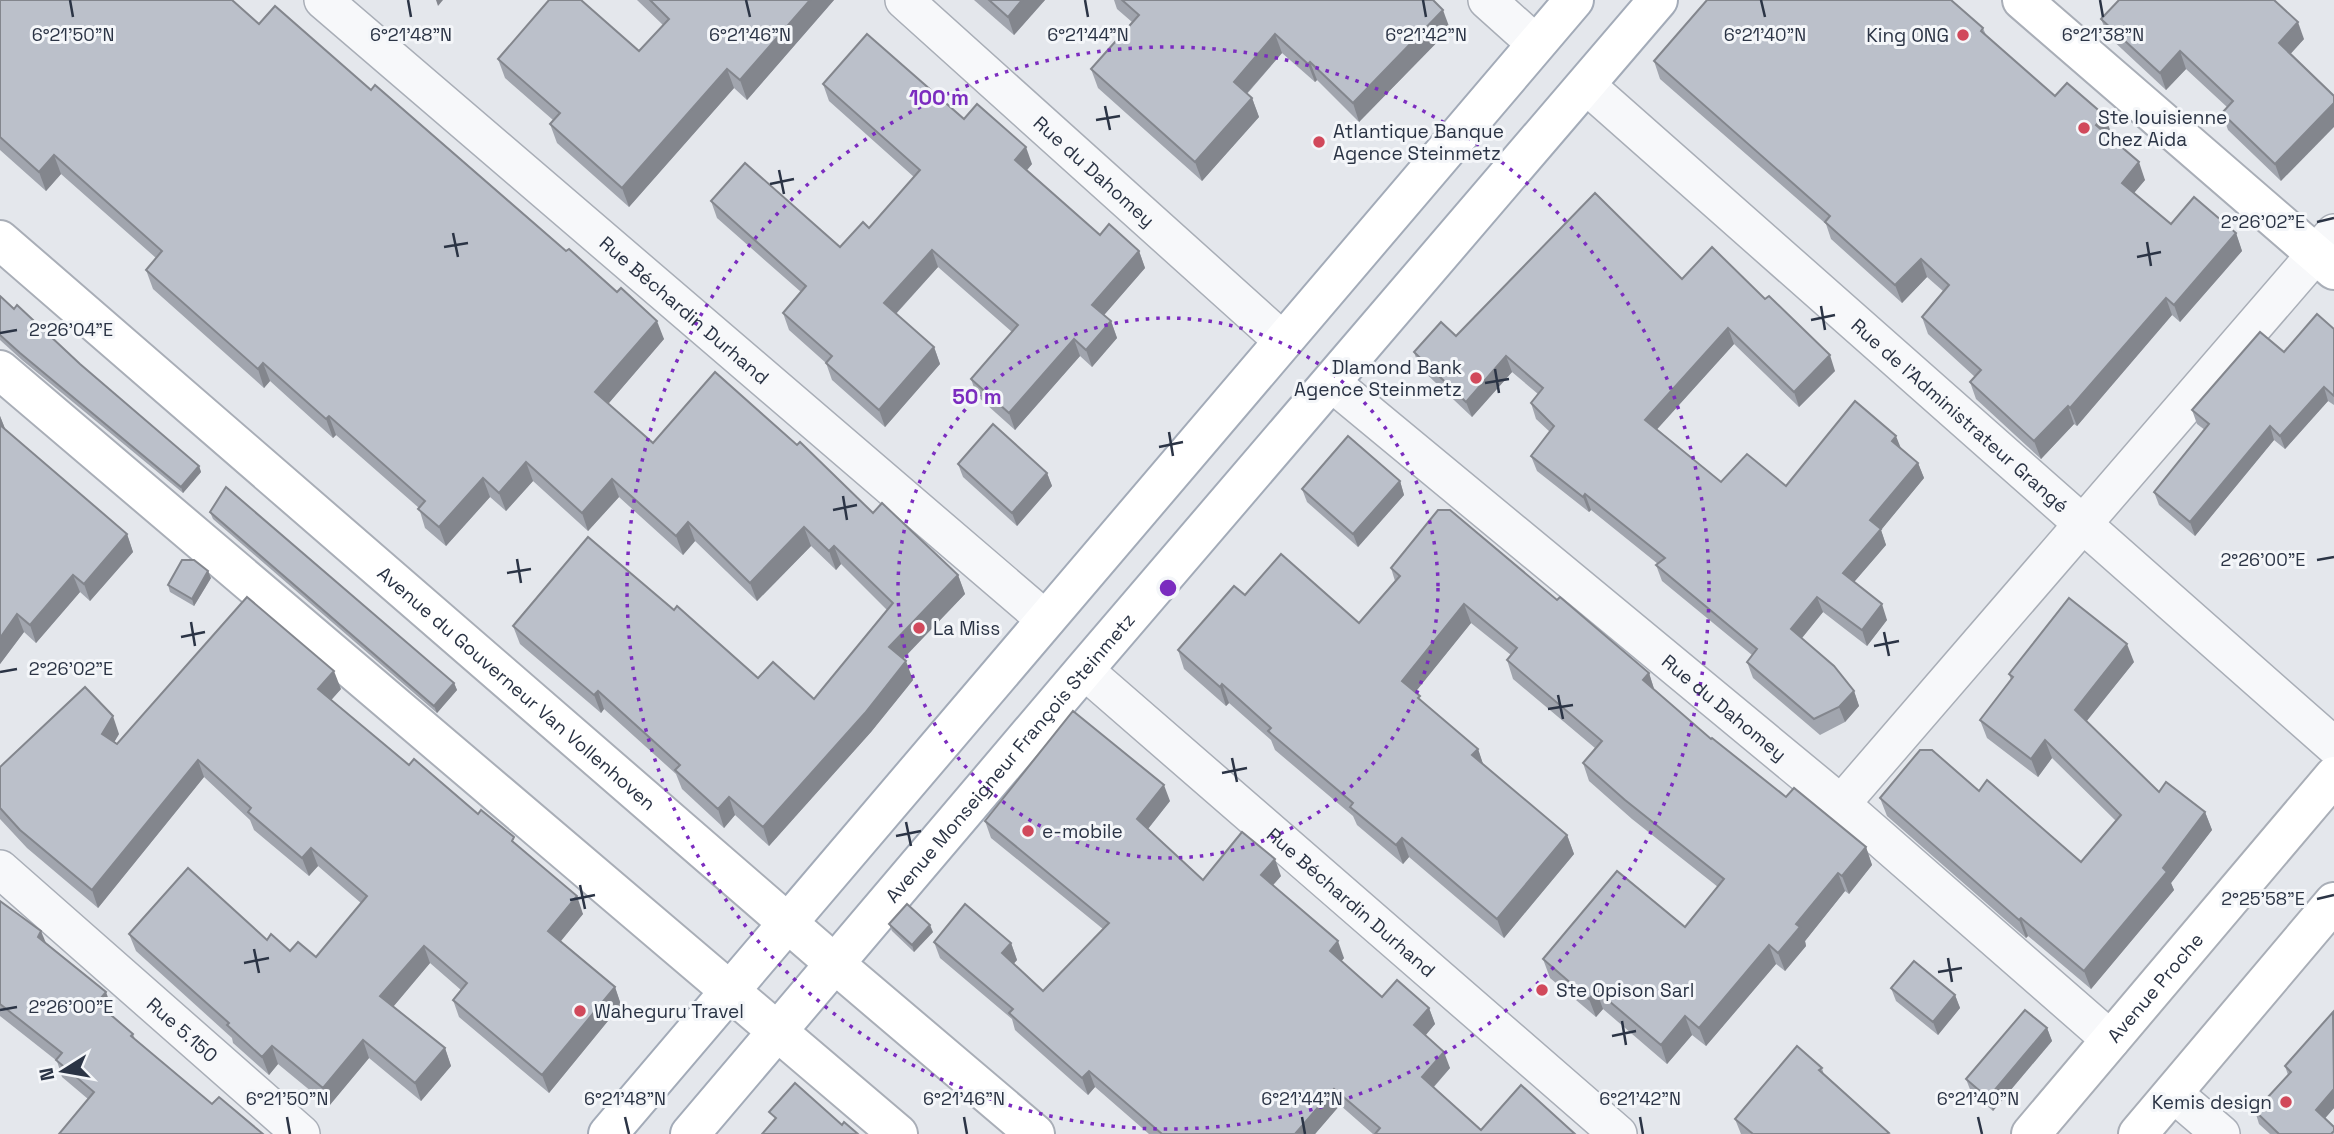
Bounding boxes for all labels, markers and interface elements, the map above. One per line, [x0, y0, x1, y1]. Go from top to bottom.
text: 6°21'50"N [32, 23, 114, 46]
text: 6°21'48"N [370, 23, 452, 46]
text: 6°21'46"N [709, 23, 791, 46]
text: 6°21'44"N [1047, 23, 1129, 46]
text: 6°21'42"N [1385, 23, 1467, 46]
text: 6°21'40"N [1724, 23, 1806, 46]
place label: King ONG [1866, 23, 1949, 48]
text: 6°21'38"N [2062, 23, 2144, 46]
marker: King ONG [1955, 27, 1971, 43]
text: 100 m [909, 84, 969, 111]
place label: Ste louisienne Chez Aida [2098, 105, 2227, 152]
street label: Rue du Dahomey [1028, 111, 1160, 233]
place label: Atlantique Banque Agence Steinmetz [1333, 119, 1504, 166]
marker: Ste louisienne Chez Aida [2076, 120, 2092, 136]
marker: Atlantique Banque Agence Steinmetz [1311, 134, 1327, 150]
text: 2°26'02"E [2221, 210, 2305, 233]
street label: Rue Béchardin Durhand [594, 231, 774, 390]
street label: Rue de l'Administrateur Grangé [1846, 313, 2074, 519]
text: 2°26'04"E [29, 318, 113, 341]
place label: DIamond Bank Agence Steinmetz [1294, 355, 1462, 402]
marker: DIamond Bank Agence Steinmetz [1468, 370, 1484, 386]
text: 50 m [952, 383, 1002, 410]
text: 2°26'00"E [2221, 548, 2305, 571]
street label: Avenue du Gouverneur Van Vollenhoven [372, 561, 661, 816]
centre of rings [1156, 576, 1180, 600]
street label: Avenue Monseigneur François Steinmetz [880, 608, 1140, 908]
place label: La Miss [933, 616, 1000, 641]
marker: La Miss [911, 620, 927, 636]
street label: Rue du Dahomey [1656, 649, 1791, 767]
text: 2°26'02"E [29, 657, 113, 680]
place label: e-mobile [1042, 819, 1123, 844]
street label: Rue Béchardin Durhand [1261, 822, 1441, 983]
marker: e-mobile [1020, 823, 1036, 839]
text: 2°25'58"E [2221, 887, 2305, 910]
street label: Avenue Proche [2102, 928, 2209, 1048]
place label: Ste Opison Sarl [1556, 978, 1694, 1003]
marker: Ste Opison Sarl [1534, 982, 1550, 998]
street label: Rue 5.150 [141, 992, 223, 1068]
text: 2°26'00"E [29, 995, 113, 1018]
place label: Waheguru Travel [594, 999, 744, 1024]
marker: Waheguru Travel [572, 1003, 588, 1019]
north arrow [28, 1036, 98, 1106]
text: N [33, 1066, 60, 1083]
text: 6°21'50"N [246, 1087, 328, 1110]
text: 6°21'48"N [584, 1087, 666, 1110]
text: 6°21'46"N [923, 1087, 1005, 1110]
text: 6°21'44"N [1261, 1087, 1343, 1110]
text: 6°21'42"N [1599, 1087, 1681, 1110]
text: 6°21'40"N [1937, 1087, 2019, 1110]
place label: Kemis design [2152, 1090, 2272, 1115]
marker: Kemis design [2278, 1094, 2294, 1110]

